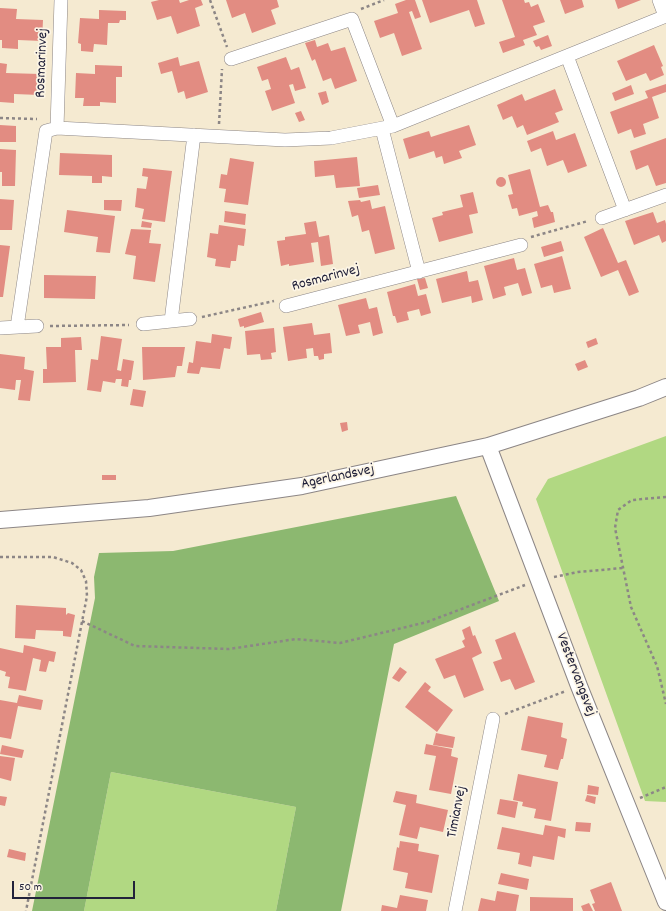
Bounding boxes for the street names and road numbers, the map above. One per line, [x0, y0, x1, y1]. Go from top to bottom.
street label: Rosmarinvej [33, 28, 53, 98]
street label: Rosmarinvej [290, 261, 362, 297]
street label: Agerlandsvej [300, 461, 376, 495]
street label: Vestervangsvej [551, 631, 599, 719]
street label: Timianvej [444, 784, 472, 840]

